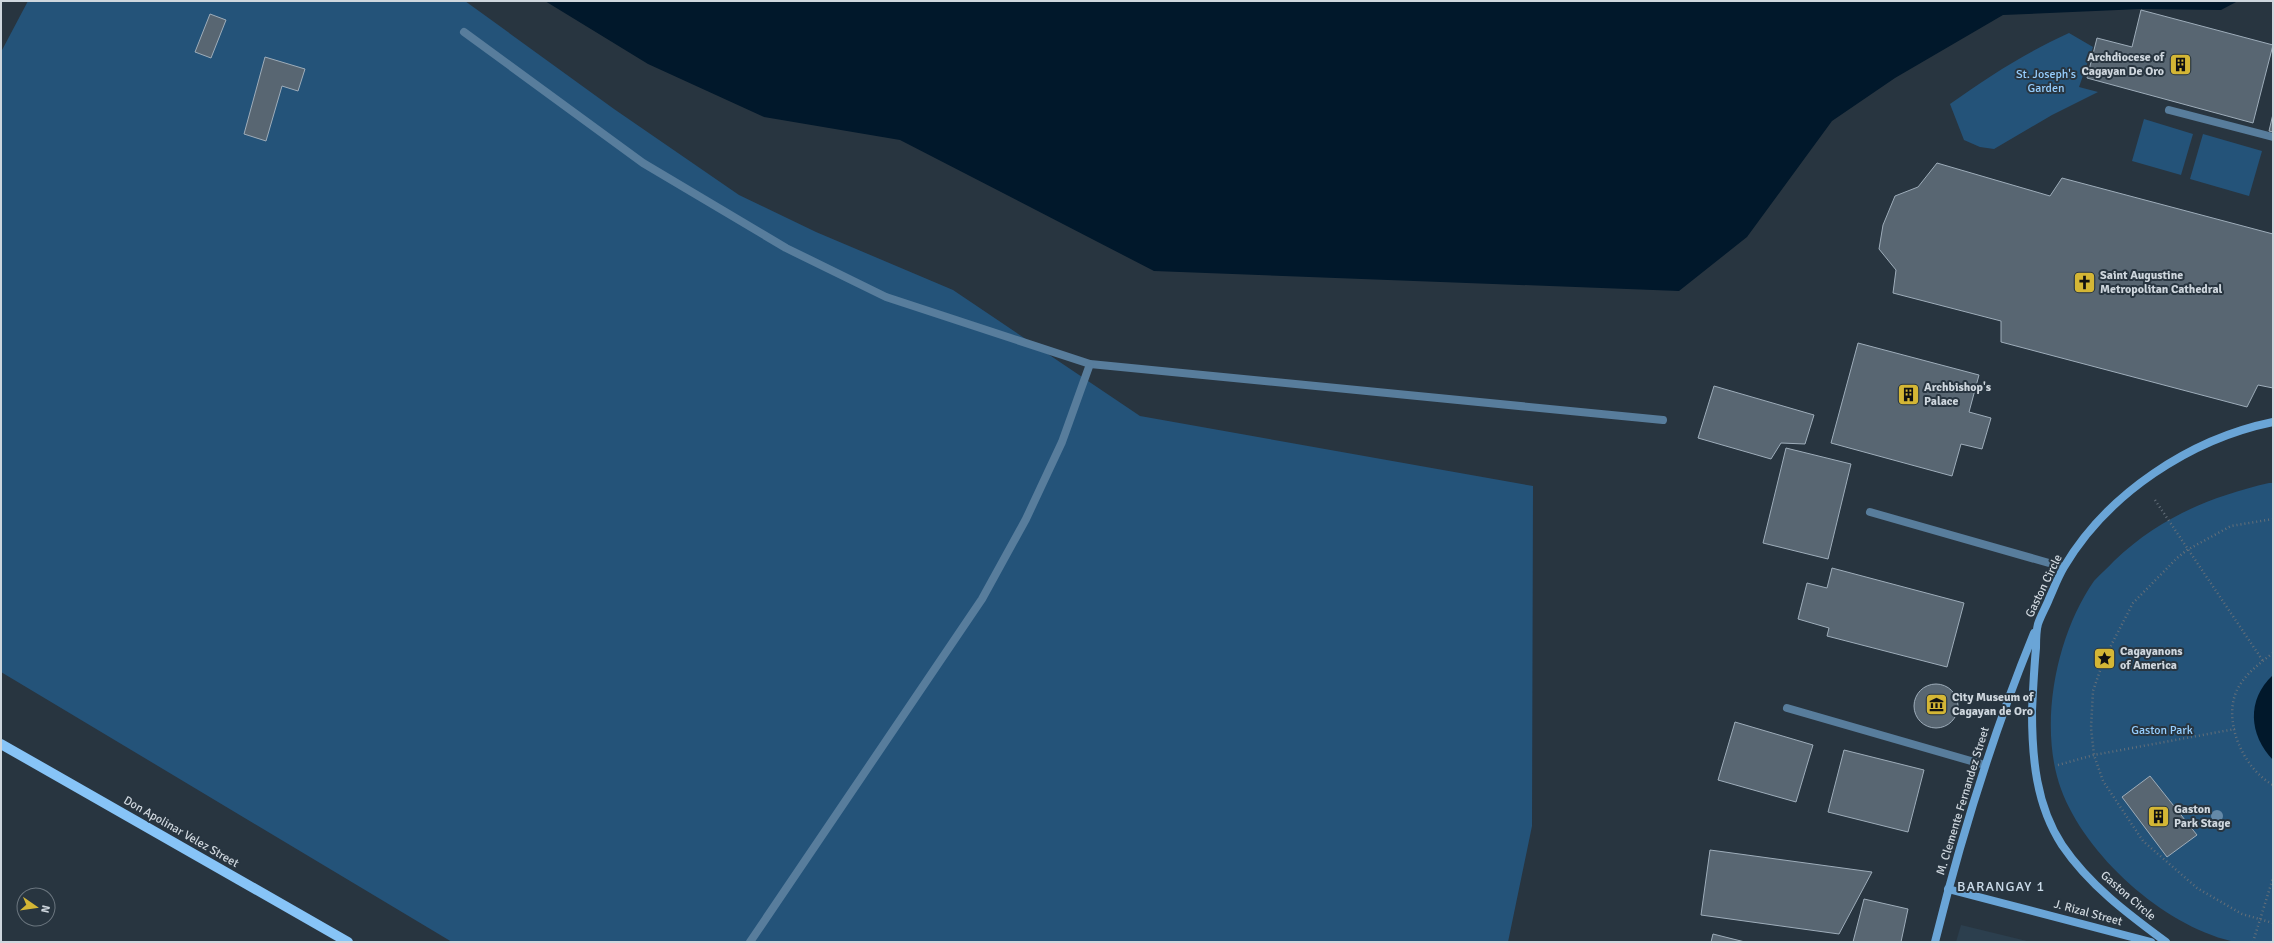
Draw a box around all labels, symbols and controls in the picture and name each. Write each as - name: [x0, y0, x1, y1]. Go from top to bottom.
- place label: Archdiocese of Cagayan De Oro: [2082, 50, 2165, 79]
- building icon: Archdiocese of Cagayan De Oro: [2167, 51, 2193, 77]
- park label: St. Joseph's Garden: [2016, 67, 2076, 96]
- place label: Saint Augustine Metropolitan Cathedral: [2100, 268, 2223, 297]
- church icon: Saint Augustine Metropolitan Cathedral: [2071, 269, 2097, 295]
- place label: Archbishop's Palace: [1924, 380, 1992, 409]
- building icon: Archbishop's Palace: [1896, 381, 1922, 407]
- street label: Gaston Circle: [2022, 552, 2066, 620]
- place label: Cagayanons of America: [2120, 644, 2183, 673]
- place icon: Cagayanons of America: [2092, 645, 2118, 671]
- place label: City Museum of Cagayan de Oro: [1952, 690, 2034, 719]
- museum icon: City Museum of Cagayan de Oro: [1923, 691, 1949, 717]
- park label: Gaston Park: [2131, 723, 2193, 738]
- street label: M. Clemente Fernandez Street: [1933, 725, 1993, 877]
- street label: Don Apolinar Velez Street: [121, 793, 241, 871]
- place label: Gaston Park Stage: [2174, 802, 2230, 831]
- building icon: Gaston Park Stage: [2146, 803, 2172, 829]
- street label: Gaston Circle: [2097, 868, 2159, 924]
- district label: BARANGAY 1: [1957, 878, 2045, 895]
- north arrow: [16, 887, 56, 927]
- street label: J. Rizal Street: [2052, 897, 2124, 929]
- text: N: [38, 904, 52, 914]

